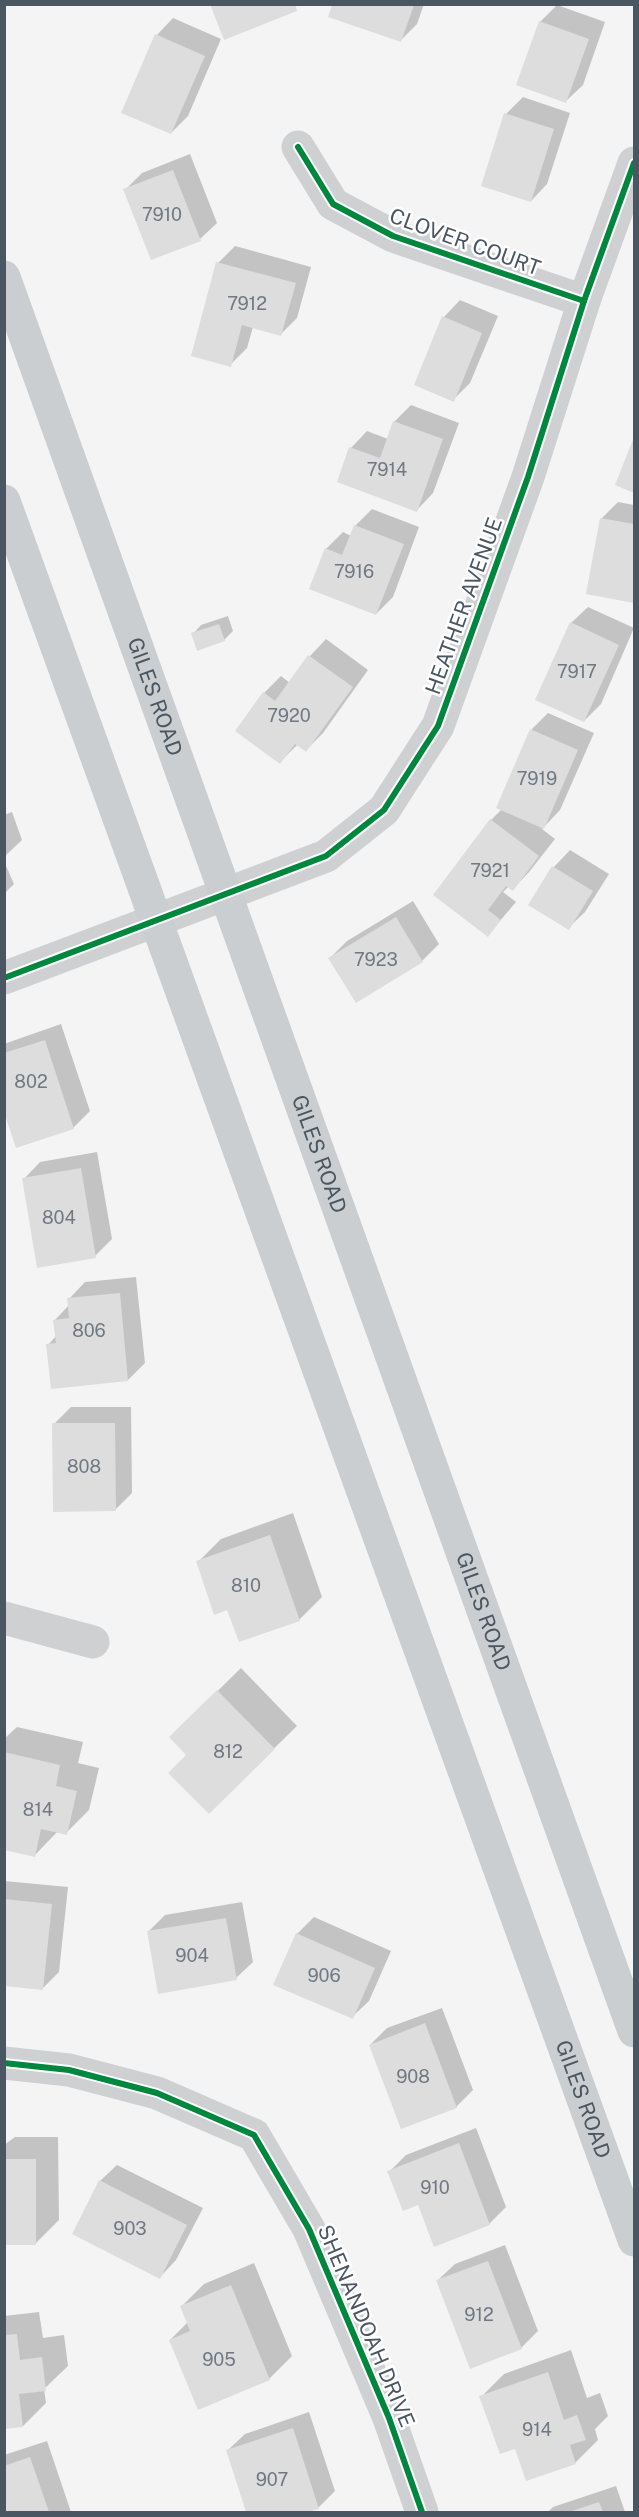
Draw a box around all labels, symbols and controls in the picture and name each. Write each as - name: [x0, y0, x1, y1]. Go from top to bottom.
- street label: CLOVER COURT: [386, 203, 544, 280]
- house number: 7910: [142, 204, 182, 225]
- house number: 7912: [227, 293, 267, 314]
- house number: 7914: [367, 459, 407, 480]
- street label: HEATHER AVENUE: [420, 514, 507, 698]
- house number: 7916: [334, 561, 374, 582]
- street label: GILES ROAD: [123, 634, 188, 759]
- house number: 7917: [557, 661, 597, 682]
- house number: 7920: [267, 705, 311, 726]
- house number: 7919: [517, 768, 557, 789]
- house number: 7921: [470, 860, 510, 881]
- house number: 7923: [354, 949, 398, 970]
- house number: 802: [14, 1071, 48, 1092]
- street label: GILES ROAD: [287, 1091, 352, 1217]
- house number: 804: [42, 1207, 76, 1228]
- house number: 806: [72, 1320, 106, 1341]
- house number: 808: [67, 1456, 101, 1477]
- street label: GILES ROAD: [451, 1549, 517, 1674]
- house number: 810: [231, 1575, 261, 1596]
- house number: 812: [213, 1741, 243, 1762]
- house number: 814: [23, 1799, 53, 1820]
- house number: 904: [175, 1945, 209, 1966]
- house number: 906: [307, 1965, 341, 1986]
- street label: GILES ROAD: [551, 2037, 616, 2162]
- house number: 908: [396, 2066, 430, 2087]
- house number: 910: [420, 2177, 450, 2198]
- house number: 903: [113, 2218, 147, 2239]
- street label: SHENANDOAH DRIVE: [313, 2221, 420, 2431]
- house number: 912: [464, 2304, 494, 2325]
- house number: 905: [202, 2349, 236, 2370]
- house number: 914: [522, 2419, 552, 2440]
- house number: 907: [256, 2469, 288, 2490]

